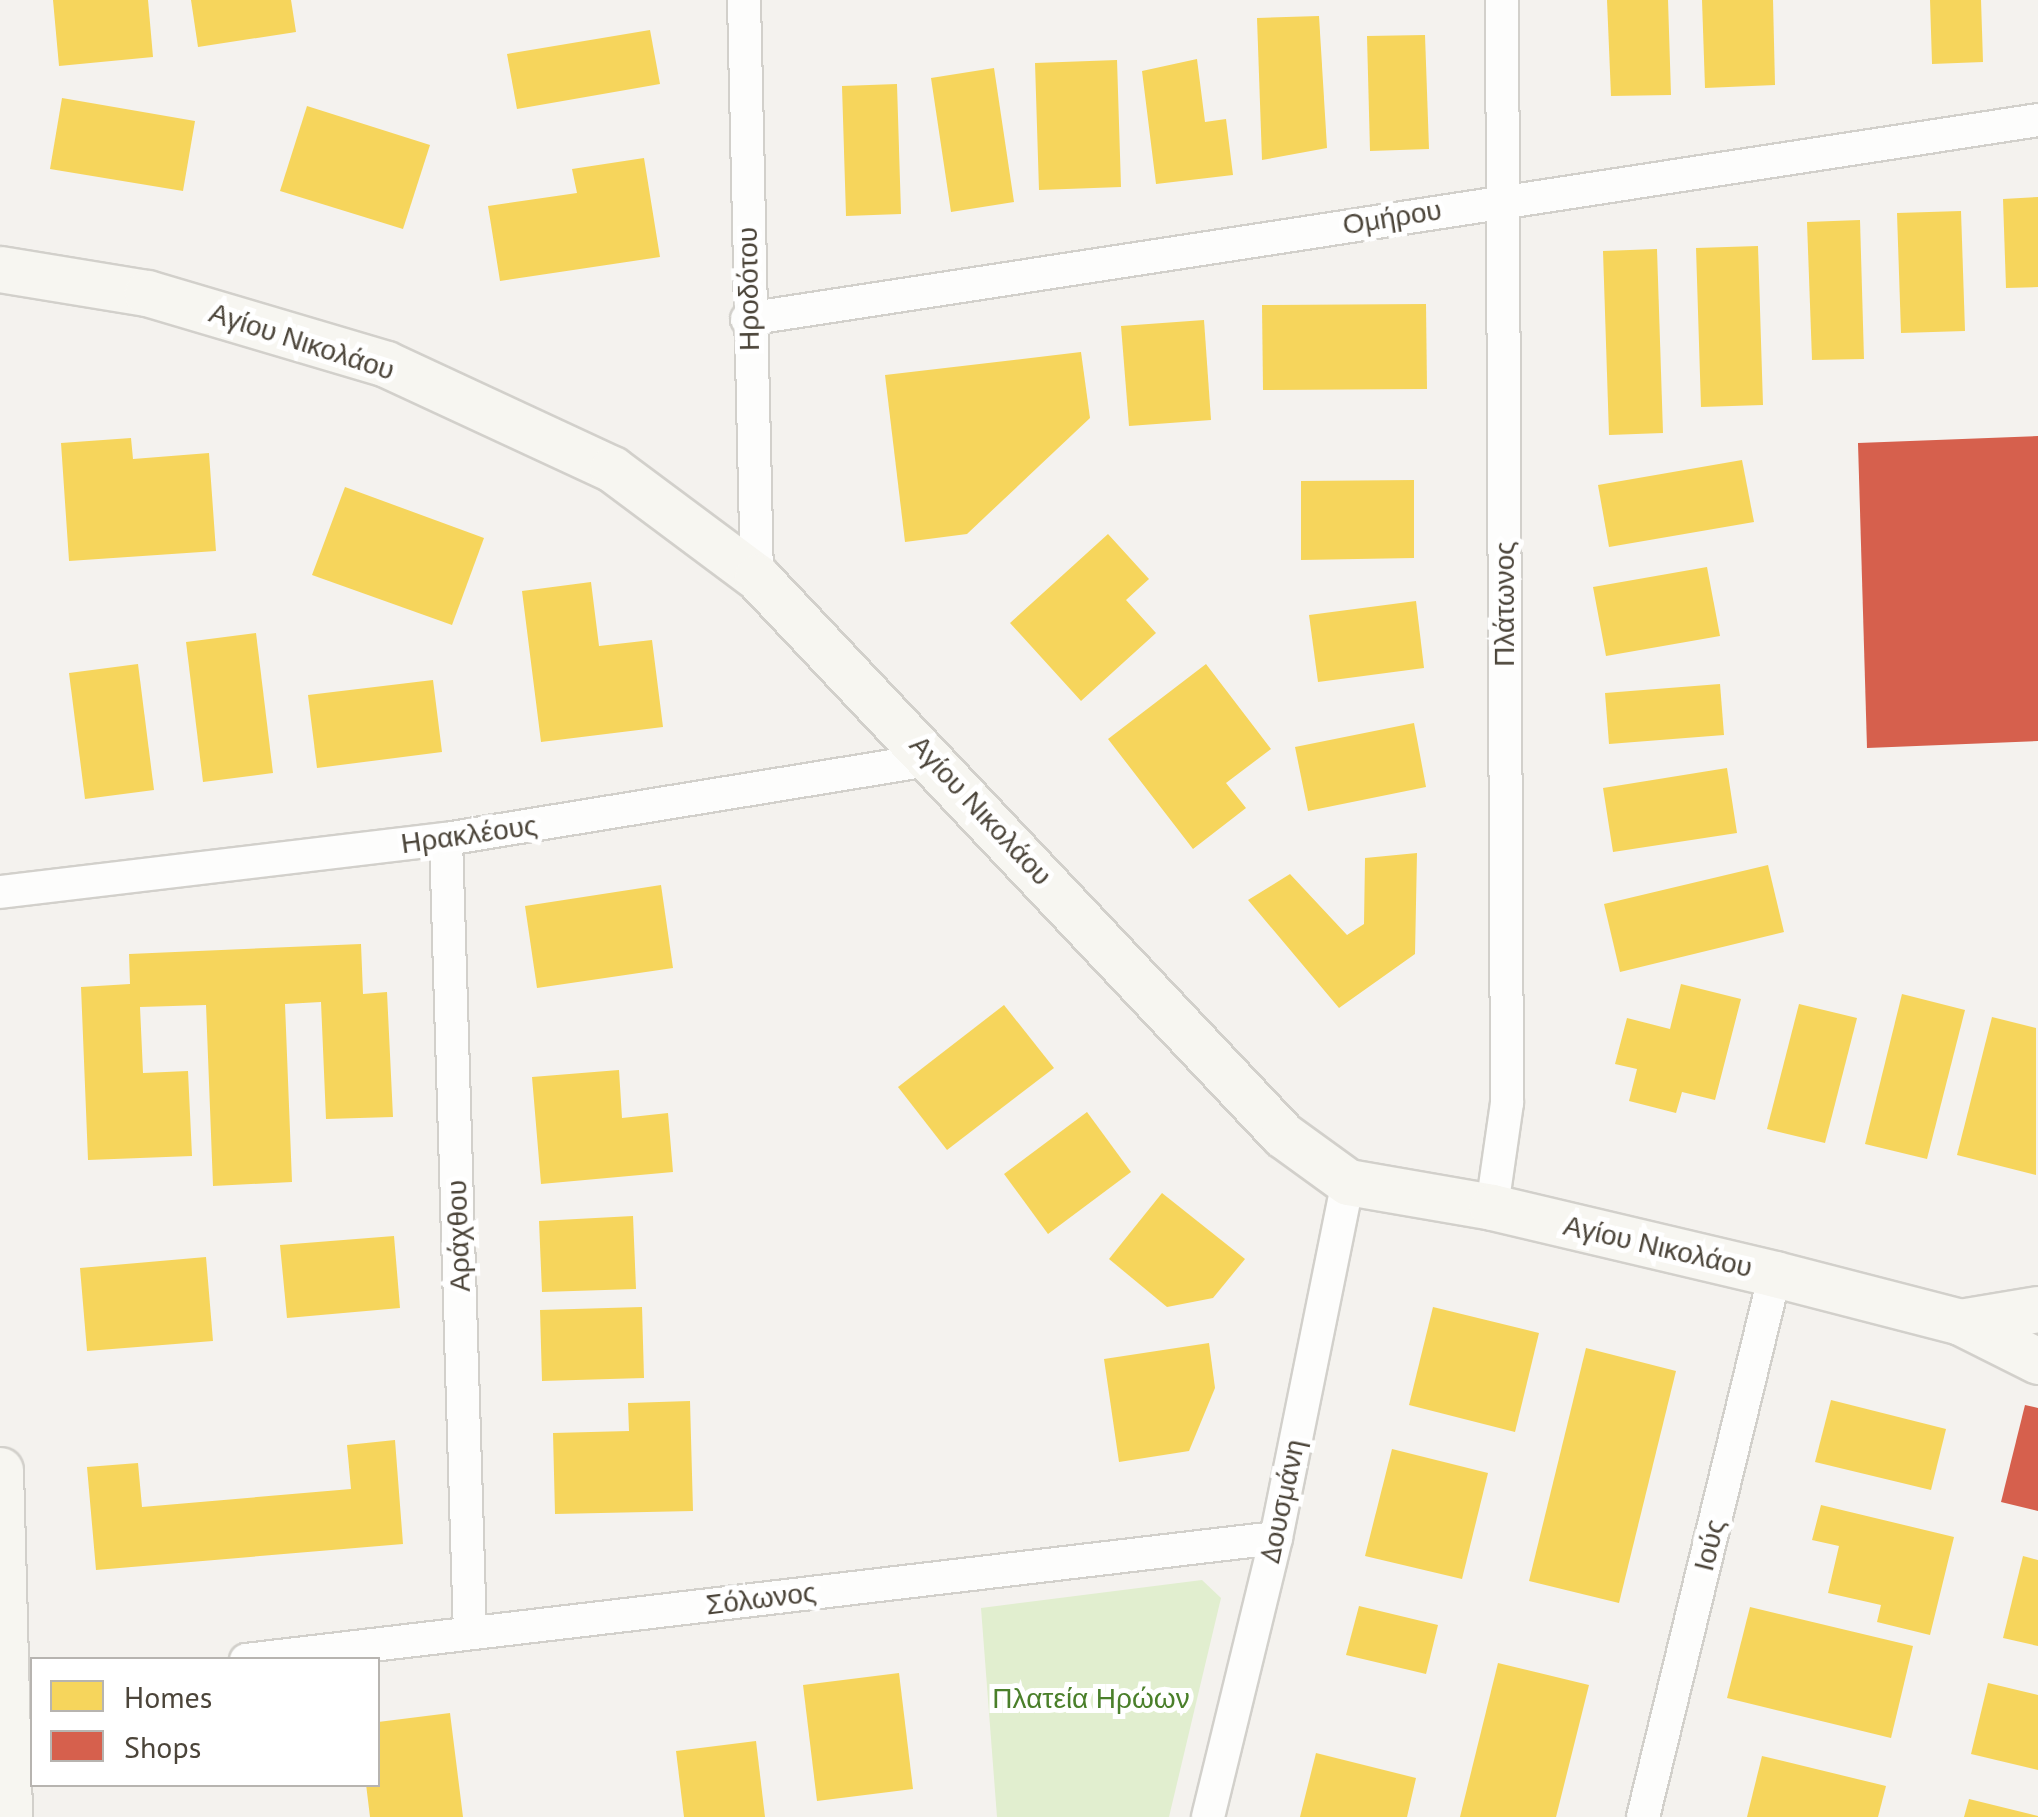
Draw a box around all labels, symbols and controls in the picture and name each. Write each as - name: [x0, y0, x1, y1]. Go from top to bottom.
- street label: Ομήρου: [1340, 193, 1444, 241]
- street label: Ηροδότου: [730, 227, 766, 351]
- street label: Αγίου Νικολάου: [205, 295, 399, 387]
- street label: Πλάτωνος: [1487, 541, 1521, 667]
- street label: Αγίου Νικολάου: [903, 728, 1059, 892]
- street label: Ηρακλέους: [399, 808, 539, 860]
- street label: Αράχθου: [439, 1179, 477, 1293]
- street label: Αγίου Νικολάου: [1560, 1208, 1756, 1284]
- street label: Δουσμάνη: [1253, 1436, 1311, 1566]
- street label: Ιούς: [1686, 1516, 1732, 1574]
- street label: Σόλωνος: [704, 1575, 818, 1621]
- legend: [30, 1657, 380, 1787]
- text: Homes: [124, 1677, 212, 1716]
- park label: Πλατεία Ηρώων: [992, 1681, 1190, 1715]
- text: Shops: [124, 1727, 201, 1766]

